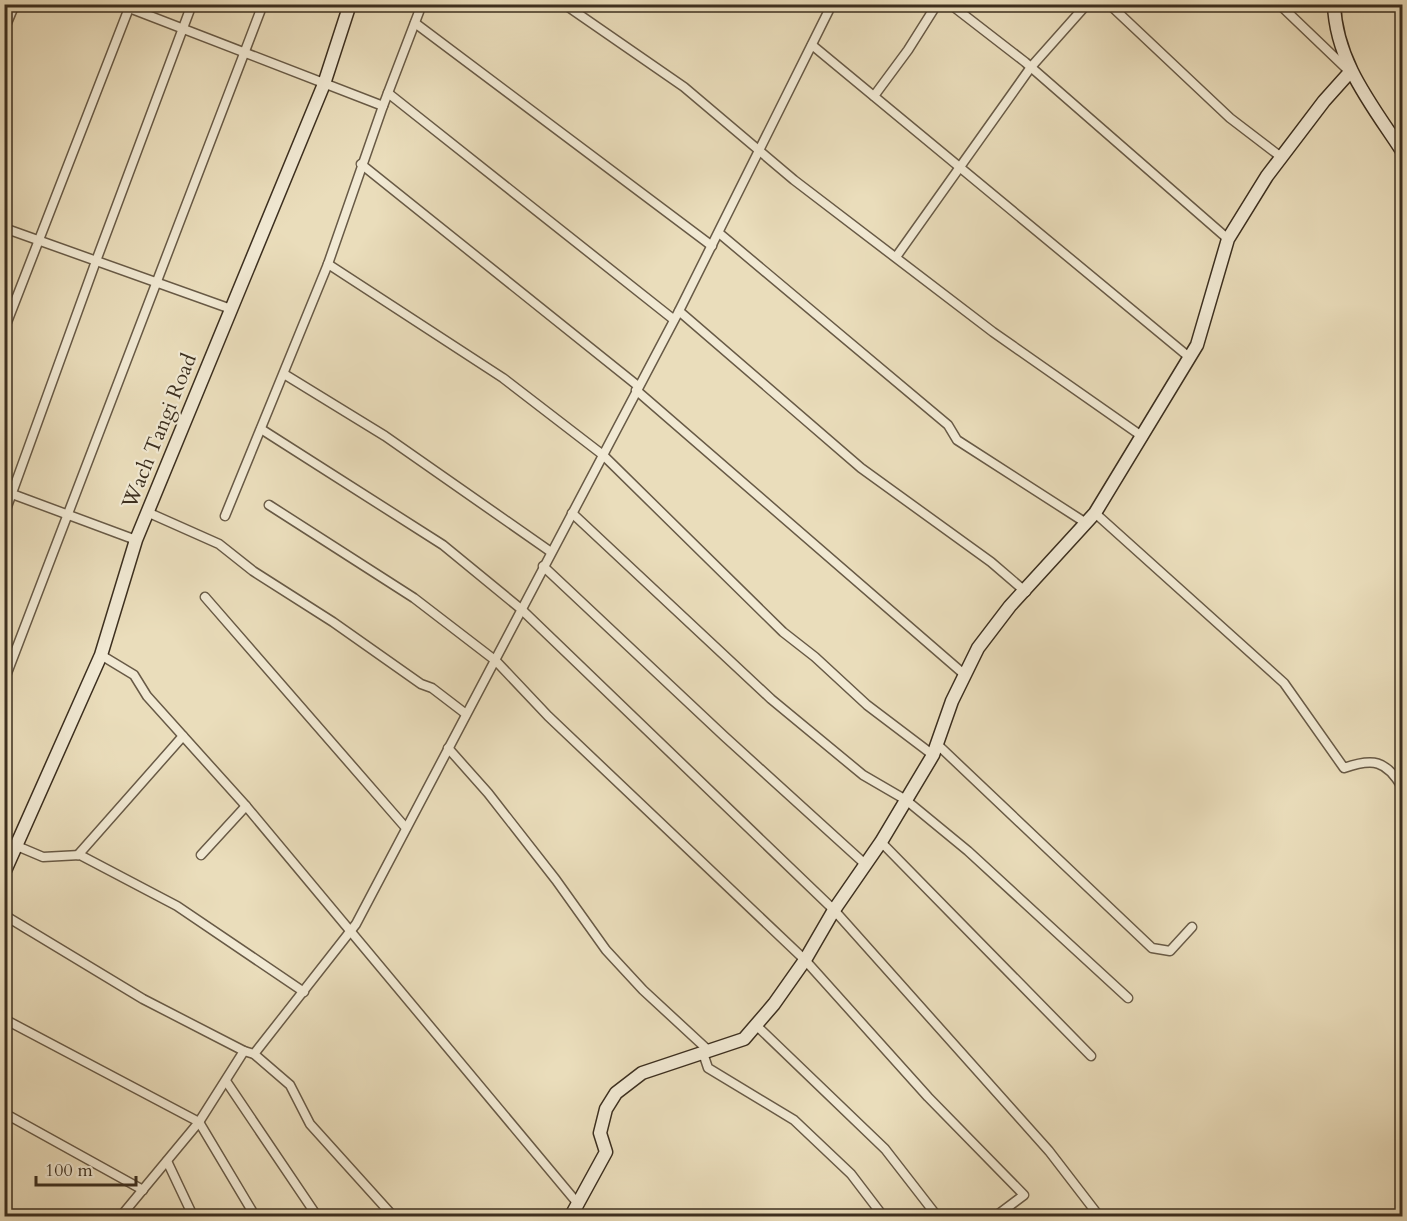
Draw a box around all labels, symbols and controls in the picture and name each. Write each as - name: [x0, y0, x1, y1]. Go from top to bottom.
- street label: Wach Tangi Road: [115, 349, 204, 514]
- scale bar: [36, 1149, 136, 1187]
- text: 100 m: [45, 1158, 93, 1183]

